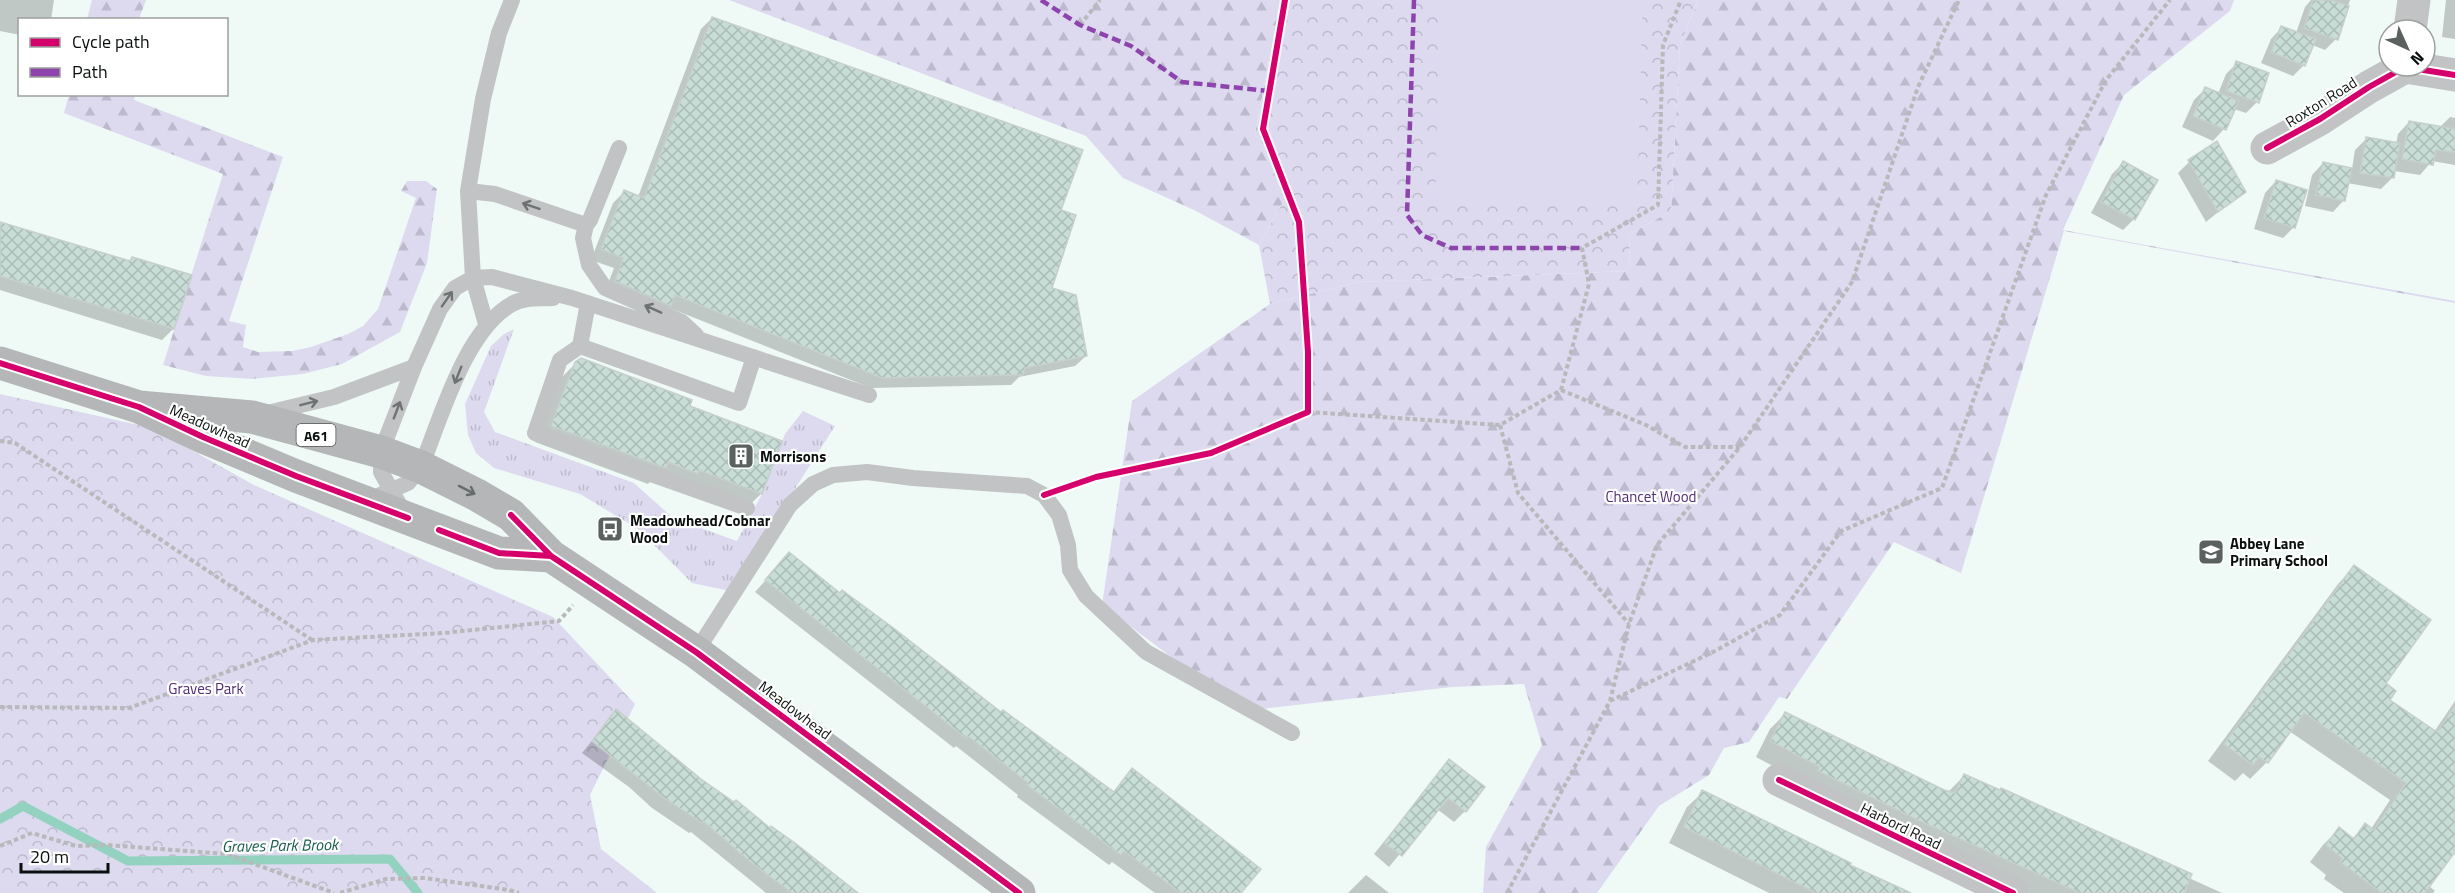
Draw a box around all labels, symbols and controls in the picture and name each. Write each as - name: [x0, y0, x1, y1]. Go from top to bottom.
- legend: [18, 18, 228, 96]
- north arrow: [2377, 18, 2437, 78]
- text: Cycle path: [72, 28, 150, 55]
- text: N: [2405, 46, 2430, 71]
- text: Path: [72, 58, 108, 85]
- street label: Roxton Road: [2281, 71, 2361, 133]
- one-way arrow: [521, 200, 540, 211]
- one-way arrow: [441, 291, 453, 307]
- one-way arrow: [644, 303, 663, 314]
- one-way arrow: [452, 365, 463, 383]
- one-way arrow: [299, 396, 318, 408]
- street label: Meadowhead: [166, 398, 254, 454]
- one-way arrow: [393, 401, 404, 419]
- road number: A61: [296, 424, 336, 446]
- building icon: Morrisons: [726, 441, 756, 471]
- place label: Morrisons: [760, 445, 826, 468]
- one-way arrow: [457, 485, 475, 496]
- park label: Chancet Wood: [1605, 485, 1697, 508]
- place label: Meadowhead/Cobnar Wood: [630, 509, 771, 549]
- bus stop icon: Meadowhead/Cobnar Wood: [595, 514, 625, 544]
- place label: Abbey Lane Primary School: [2230, 532, 2328, 572]
- school or university icon: Abbey Lane Primary School: [2196, 537, 2226, 567]
- street label: Meadowhead: [754, 675, 836, 745]
- park label: Graves Park: [168, 677, 244, 700]
- street label: Harbord Road: [1857, 797, 1945, 855]
- water label: Graves Park Brook: [222, 832, 340, 858]
- scale bar: [21, 836, 108, 874]
- text: 20 m: [30, 843, 69, 870]

